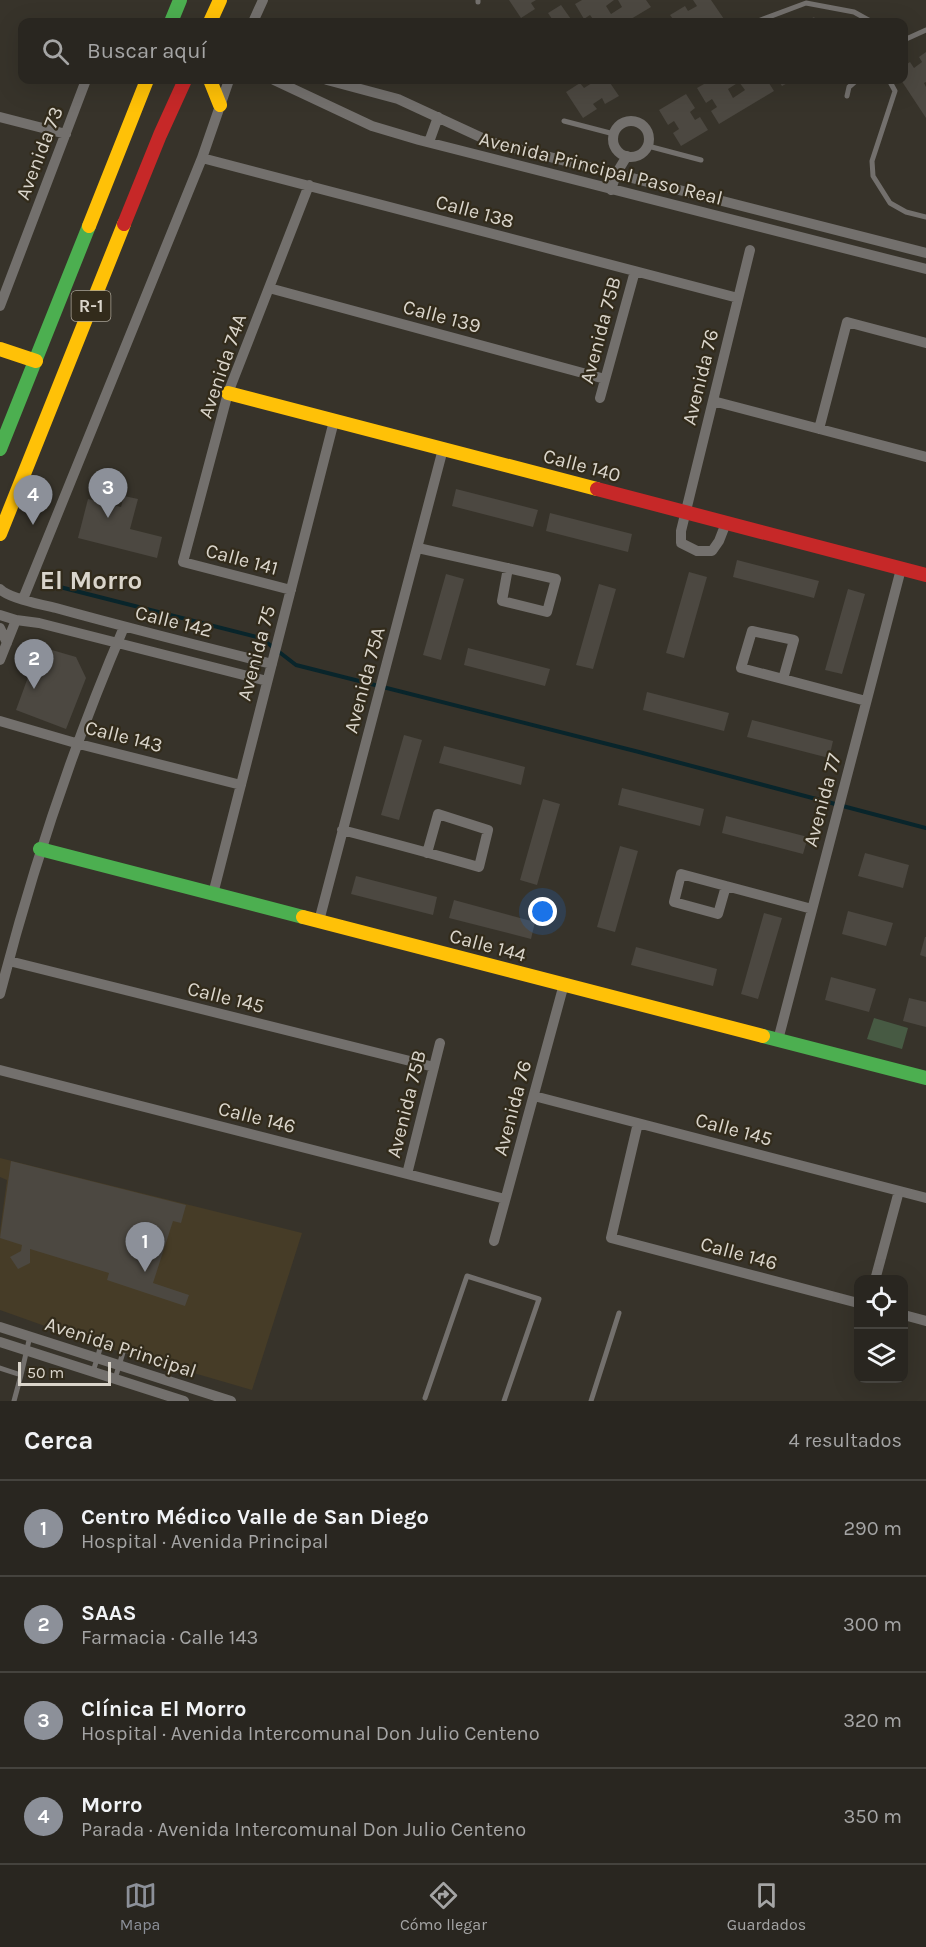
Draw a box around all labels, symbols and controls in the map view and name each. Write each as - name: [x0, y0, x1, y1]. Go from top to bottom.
- search box: [18, 18, 908, 84]
- icon: search: [39, 35, 72, 68]
- text: Buscar aquí: [87, 38, 207, 64]
- street label: Avenida 73: [11, 103, 68, 203]
- street label: Avenida Principal Paso Real: [477, 127, 725, 210]
- street label: Calle 138: [433, 190, 517, 233]
- street label: Avenida 75B: [575, 274, 626, 386]
- road number: R-1: [72, 291, 110, 321]
- street label: Calle 139: [400, 295, 483, 338]
- street label: Avenida 74A: [194, 311, 251, 421]
- street label: Avenida 76: [677, 327, 723, 427]
- street label: Calle 140: [541, 444, 623, 487]
- pin: 3: [88, 468, 128, 518]
- pin: 4: [14, 476, 52, 525]
- street label: Calle 141: [203, 539, 281, 580]
- district label: El Morro: [40, 565, 142, 596]
- street label: Calle 142: [133, 601, 215, 642]
- street label: Avenida 75: [233, 603, 280, 703]
- street label: Avenida 75A: [339, 624, 390, 736]
- pin: 2: [15, 640, 54, 689]
- street label: Calle 143: [83, 716, 165, 757]
- street label: Avenida 77: [799, 750, 846, 849]
- your location: [528, 897, 557, 926]
- street label: Calle 144: [447, 924, 529, 967]
- street label: Calle 145: [185, 977, 267, 1018]
- street label: Avenida 75B: [382, 1048, 431, 1160]
- street label: Avenida 76: [489, 1058, 536, 1158]
- street label: Calle 146: [216, 1097, 298, 1138]
- street label: Calle 145: [693, 1108, 775, 1151]
- pin: 1: [126, 1222, 164, 1272]
- street label: Calle 146: [698, 1232, 780, 1275]
- map controls: [854, 1275, 908, 1383]
- button: locate: [854, 1275, 908, 1329]
- street label: Avenida Principal: [42, 1312, 199, 1383]
- button: layers: [854, 1329, 908, 1383]
- scale bar: [18, 1359, 111, 1386]
- text: 50 m: [27, 1363, 64, 1382]
- text: Cerca: [24, 1425, 93, 1456]
- text: 4 resultados: [789, 1429, 902, 1452]
- text: Centro Médico Valle de San Diego: [81, 1504, 429, 1530]
- text: 1: [40, 1517, 47, 1540]
- text: 290 m: [843, 1517, 902, 1540]
- text: Hospital · Avenida Principal: [81, 1530, 329, 1553]
- text: SAAS: [81, 1600, 137, 1626]
- text: 2: [37, 1613, 50, 1636]
- text: 300 m: [843, 1613, 902, 1636]
- text: Farmacia · Calle 143: [81, 1626, 258, 1649]
- text: Clínica El Morro: [81, 1696, 246, 1722]
- text: 3: [37, 1709, 50, 1732]
- text: 320 m: [843, 1709, 902, 1732]
- text: Hospital · Avenida Intercomunal Don Julio Centeno: [81, 1722, 540, 1745]
- text: Morro: [81, 1792, 142, 1818]
- text: 4: [38, 1805, 49, 1828]
- text: 350 m: [844, 1805, 902, 1828]
- text: Parada · Avenida Intercomunal Don Julio Centeno: [81, 1818, 526, 1841]
- tab: Mapa: [120, 1879, 160, 1934]
- tab: Cómo llegar: [400, 1879, 487, 1934]
- tab: Guardados: [727, 1879, 806, 1934]

